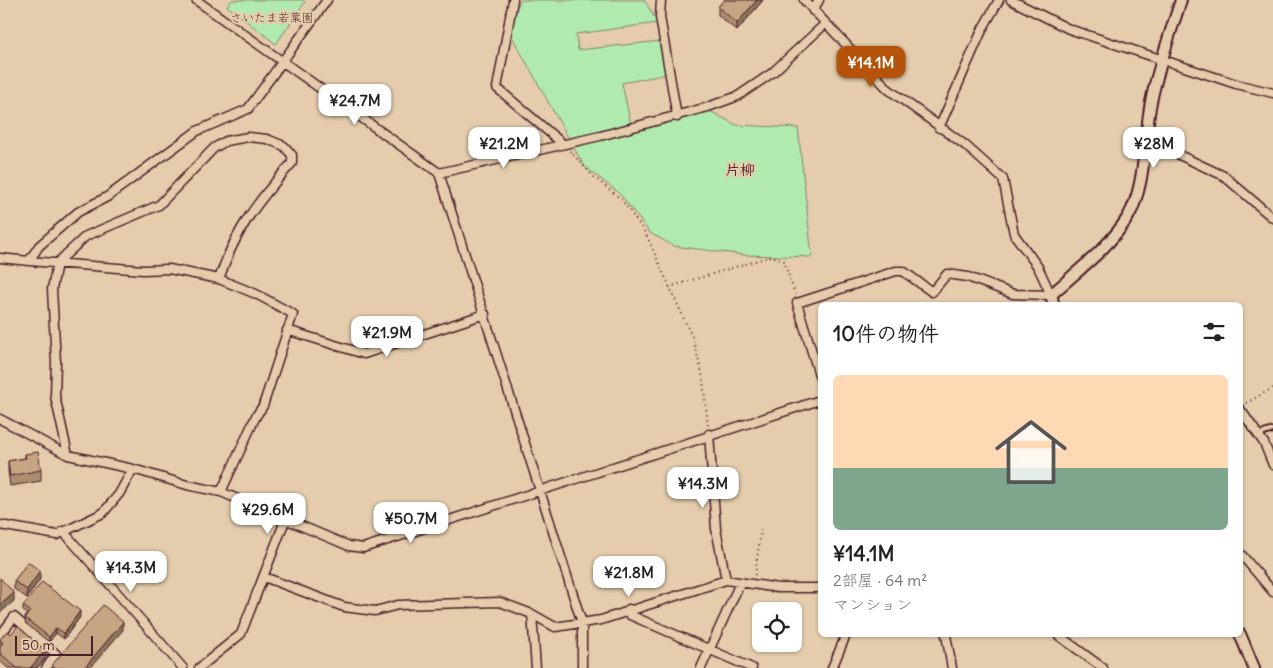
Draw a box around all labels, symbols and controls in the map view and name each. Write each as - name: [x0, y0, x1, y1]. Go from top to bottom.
- park label: さいたま若葉園: [230, 10, 314, 25]
- pin: ¥14.1M: [830, 46, 912, 88]
- text: ¥14.1M: [848, 52, 894, 72]
- pin: ¥24.7M: [314, 84, 396, 126]
- text: ¥24.7M: [329, 90, 381, 110]
- pin: ¥21.2M: [463, 126, 545, 169]
- pin: ¥28M: [1124, 126, 1184, 169]
- text: ¥21.2M: [479, 133, 529, 153]
- text: ¥28M: [1134, 133, 1174, 153]
- district label: 片柳: [725, 160, 755, 179]
- pin: ¥21.9M: [346, 316, 428, 358]
- icon: filters: [1200, 318, 1228, 346]
- text: 10件の物件: [833, 320, 939, 347]
- text: ¥21.9M: [362, 322, 412, 342]
- icon: home: [986, 407, 1076, 497]
- pin: ¥14.3M: [662, 466, 744, 509]
- text: ¥14.3M: [678, 473, 728, 493]
- pin: ¥29.6M: [227, 492, 309, 535]
- text: ¥29.6M: [242, 499, 294, 519]
- pin: ¥50.7M: [370, 502, 452, 544]
- text: ¥50.7M: [384, 508, 438, 528]
- text: ¥14.1M: [833, 540, 895, 567]
- pin: ¥14.3M: [90, 550, 172, 593]
- pin: ¥21.8M: [588, 556, 670, 598]
- text: ¥14.3M: [106, 557, 156, 577]
- text: ¥21.8M: [604, 562, 654, 582]
- text: 2部屋 · 64 m²: [833, 570, 927, 590]
- text: マンション: [833, 594, 912, 614]
- map controls: [752, 602, 802, 652]
- button: locate: [752, 602, 802, 652]
- scale bar: [15, 633, 92, 656]
- text: 50 m: [22, 636, 55, 654]

